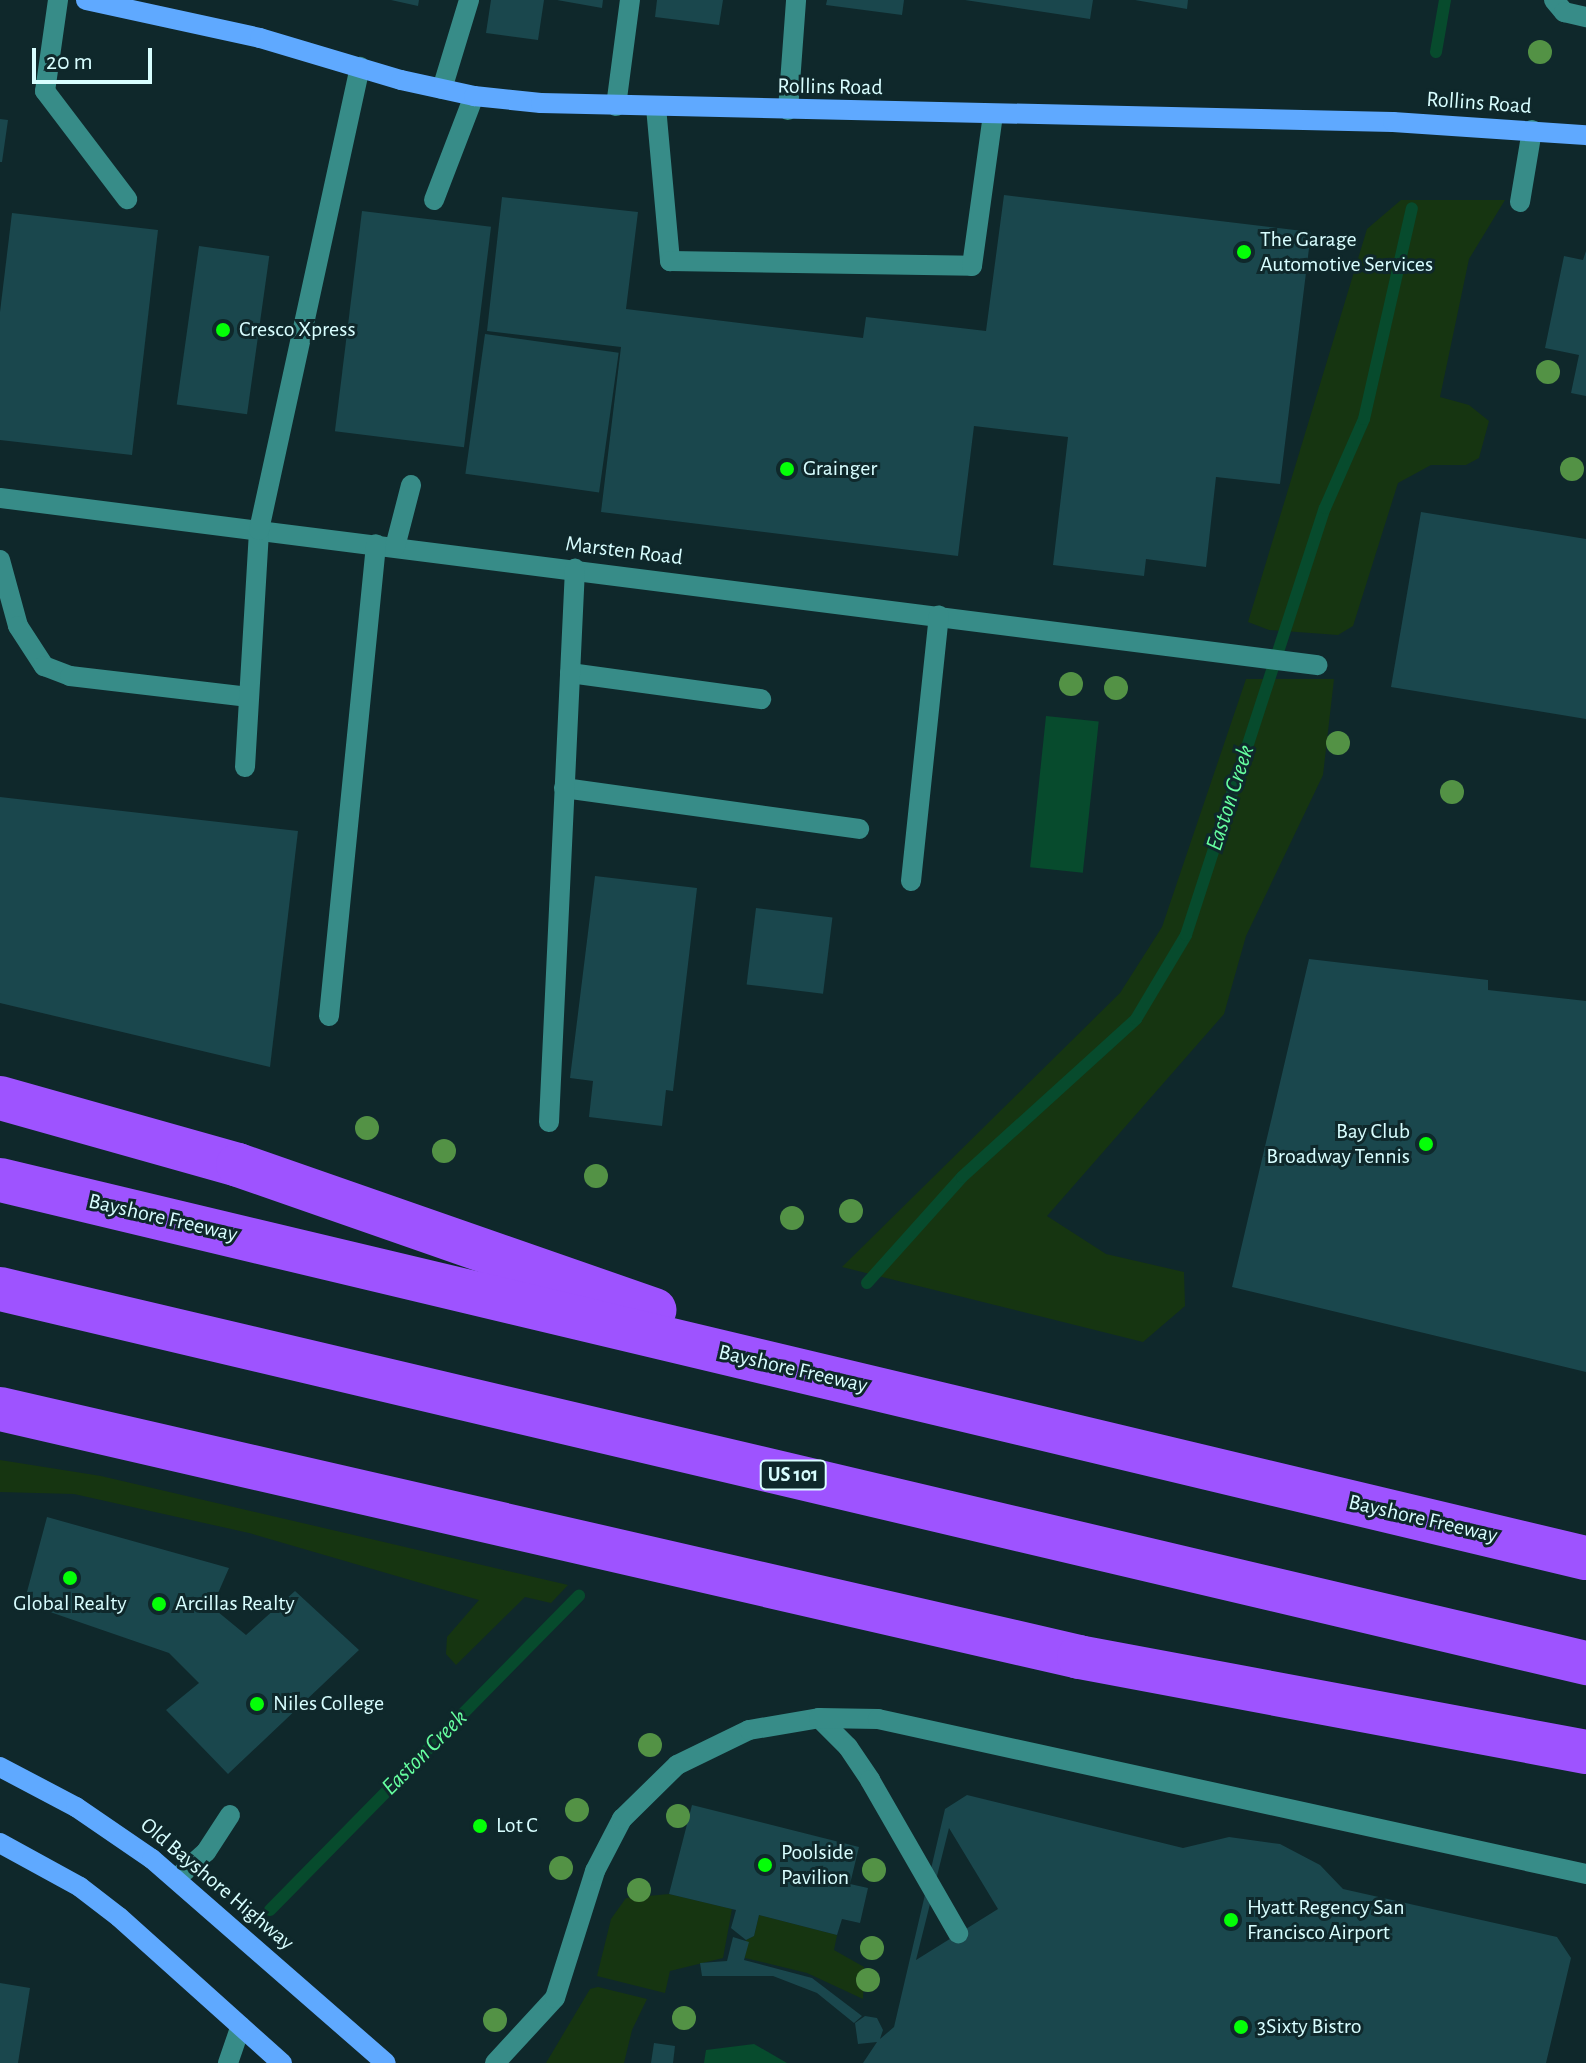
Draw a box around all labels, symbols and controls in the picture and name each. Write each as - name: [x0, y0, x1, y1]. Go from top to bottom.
- scale bar: [36, 32, 156, 82]
- text: 20 m: [46, 50, 93, 74]
- street label: Rollins Road: [777, 73, 883, 101]
- street label: Rollins Road: [1426, 86, 1532, 120]
- place label: The Garage Automotive Services: [1260, 226, 1433, 278]
- marker: The Garage Automotive Services: [1235, 243, 1253, 261]
- place label: Cresco Xpress: [239, 317, 356, 343]
- marker: Cresco Xpress: [214, 321, 232, 339]
- place label: Grainger: [803, 456, 877, 482]
- marker: Grainger: [778, 460, 796, 478]
- street label: Marsten Road: [564, 531, 684, 571]
- water label: Easton Creek: [1200, 742, 1262, 854]
- place label: Bay Club Broadway Tennis: [1266, 1118, 1410, 1170]
- marker: Bay Club Broadway Tennis: [1417, 1135, 1435, 1153]
- street label: Bayshore Freeway: [86, 1188, 240, 1248]
- street label: Bayshore Freeway: [716, 1339, 870, 1399]
- road number: US 101: [759, 1459, 827, 1491]
- street label: Bayshore Freeway: [1346, 1489, 1500, 1549]
- marker: Global Realty: [61, 1569, 79, 1587]
- place label: Global Realty: [13, 1591, 127, 1617]
- place label: Arcillas Realty: [175, 1591, 295, 1617]
- marker: Arcillas Realty: [150, 1595, 168, 1613]
- place label: Niles College: [273, 1691, 384, 1717]
- marker: Niles College: [248, 1695, 266, 1713]
- water label: Easton Creek: [376, 1704, 474, 1802]
- street label: Old Bayshore Highway: [135, 1812, 299, 1956]
- place label: Lot C: [496, 1813, 538, 1839]
- marker: Lot C: [471, 1817, 489, 1835]
- place label: Poolside Pavilion: [781, 1839, 854, 1890]
- marker: Poolside Pavilion: [756, 1856, 774, 1874]
- place label: Hyatt Regency San Francisco Airport: [1247, 1894, 1405, 1946]
- marker: Hyatt Regency San Francisco Airport: [1222, 1911, 1240, 1929]
- place label: 3Sixty Bistro: [1257, 2014, 1362, 2040]
- marker: 3Sixty Bistro: [1232, 2018, 1250, 2036]

